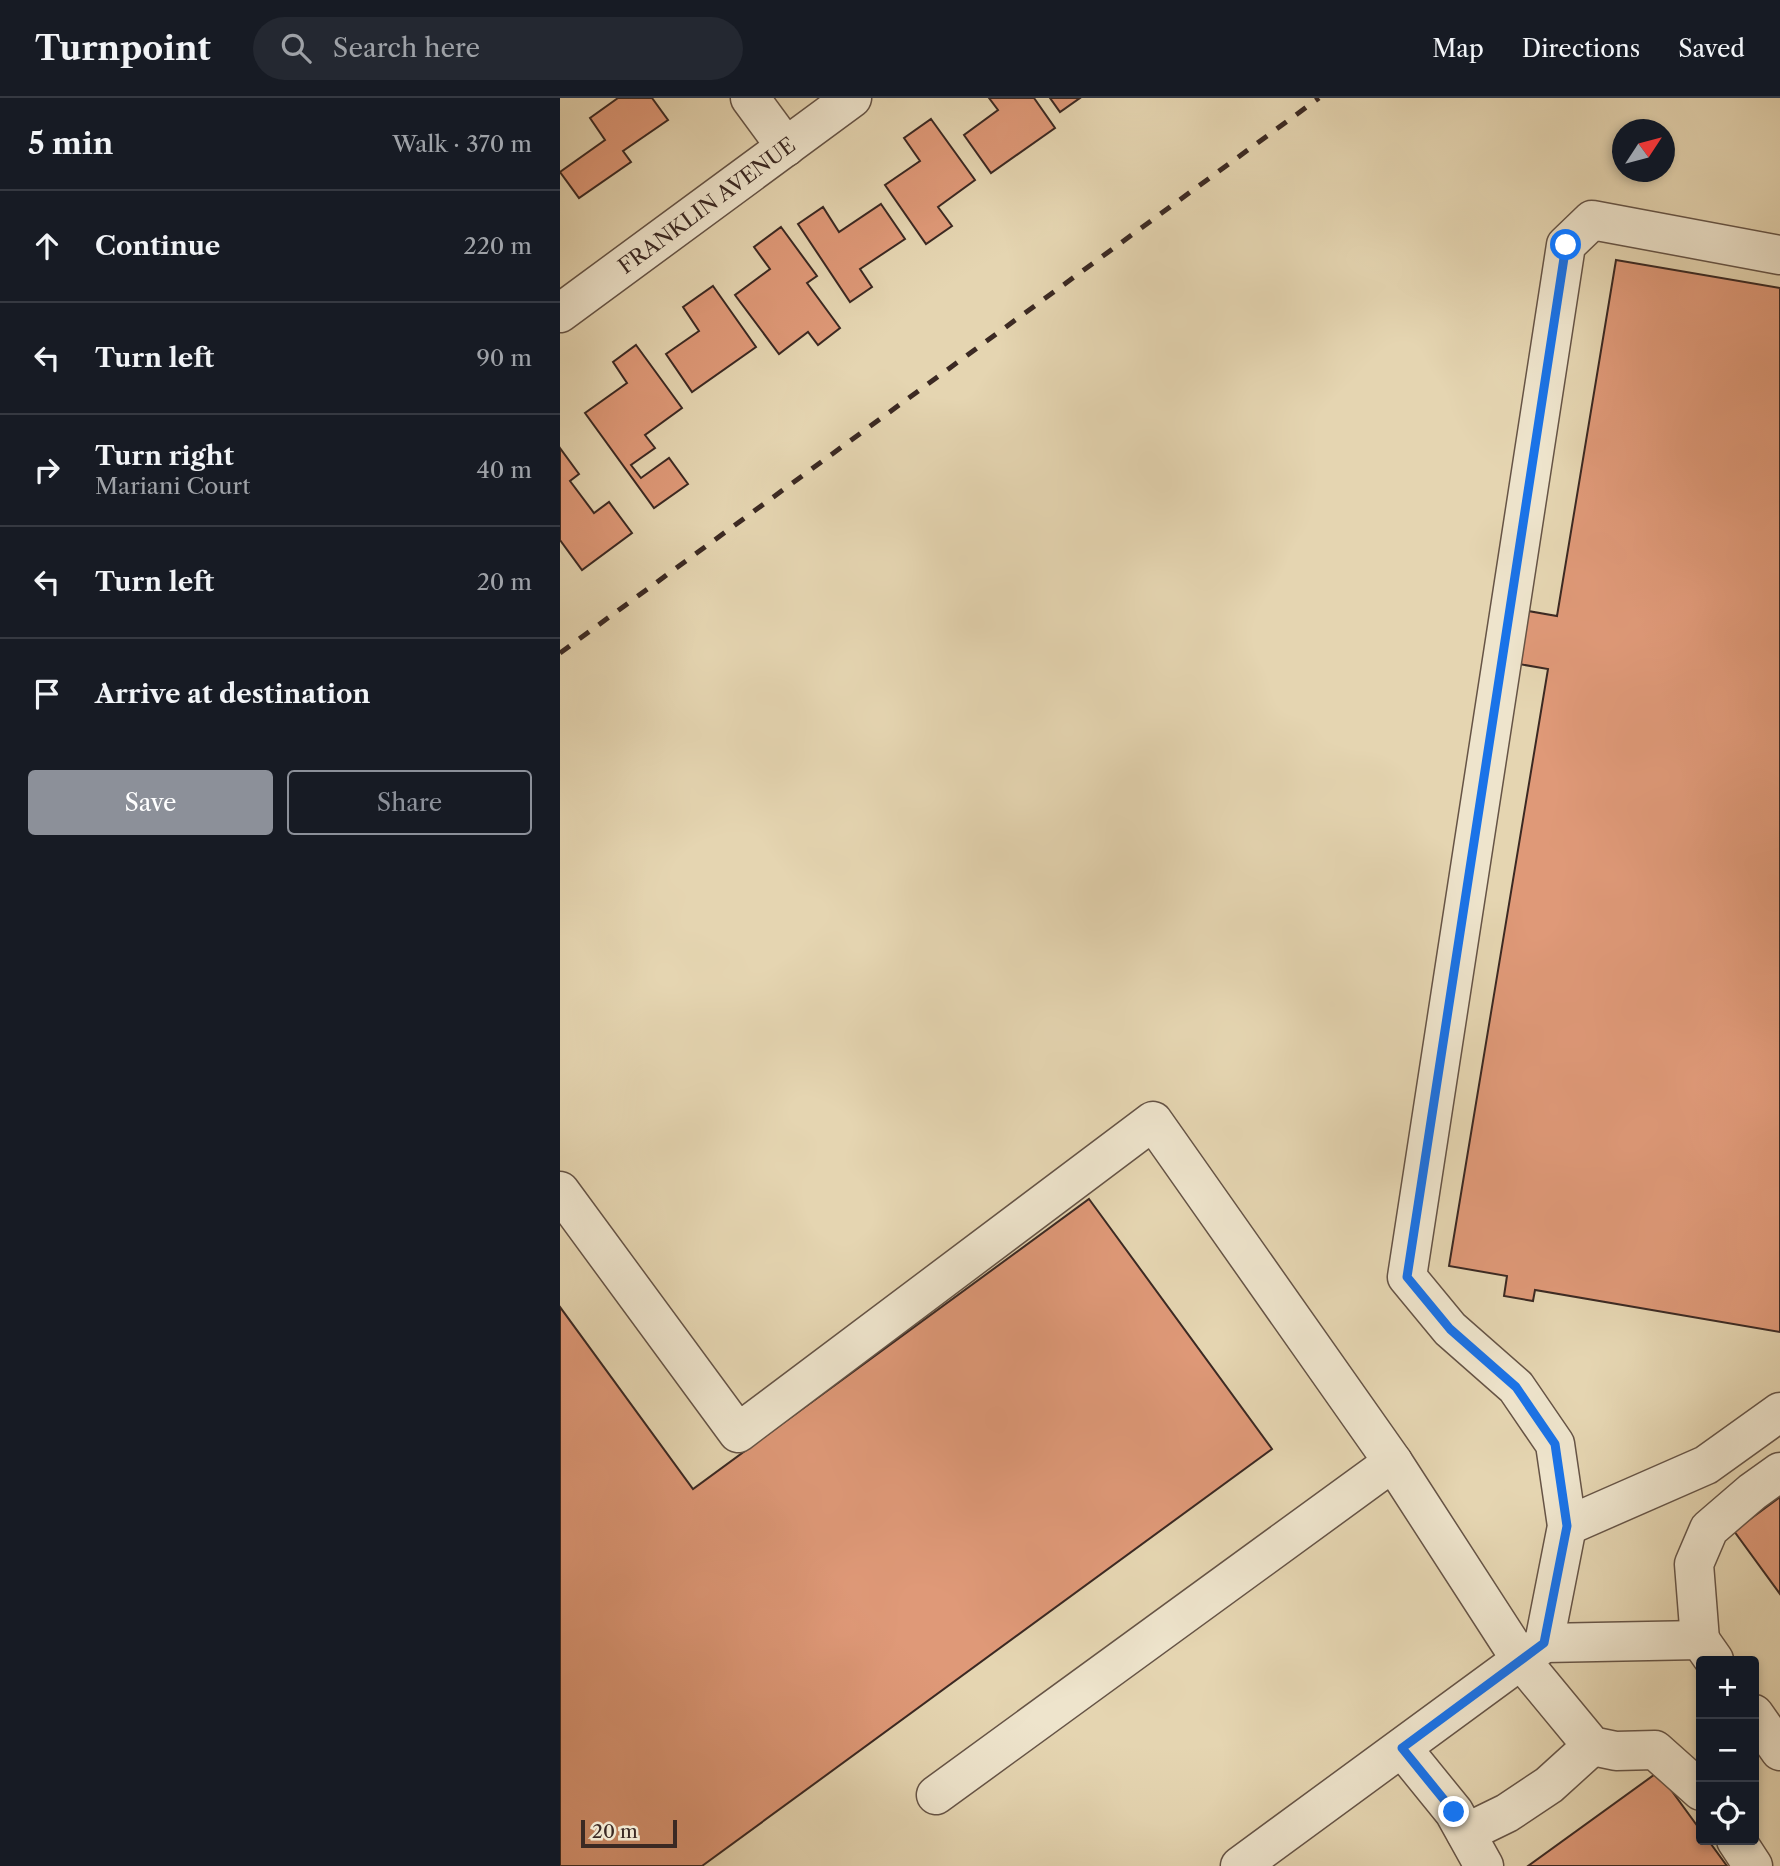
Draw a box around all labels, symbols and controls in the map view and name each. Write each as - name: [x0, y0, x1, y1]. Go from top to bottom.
- search box: [253, 17, 743, 80]
- text: Turnpoint: [35, 28, 211, 69]
- icon: search: [277, 29, 315, 67]
- text: Search here: [333, 32, 480, 64]
- text: Map: [1432, 34, 1484, 63]
- text: Directions: [1522, 34, 1640, 63]
- text: Saved: [1678, 34, 1745, 63]
- north arrow: [1612, 119, 1675, 182]
- text: 5 min: [28, 125, 113, 162]
- text: Walk · 370 m: [392, 130, 532, 158]
- street label: FRANKLIN AVENUE: [613, 132, 800, 278]
- icon: ahead: [28, 227, 66, 265]
- route start: [1550, 229, 1581, 260]
- text: Continue: [95, 230, 220, 262]
- text: 220 m: [463, 232, 532, 260]
- icon: left: [28, 339, 66, 377]
- text: Turn left: [95, 342, 214, 374]
- text: 90 m: [476, 344, 532, 372]
- text: Turn right: [95, 440, 234, 472]
- icon: right: [28, 451, 66, 489]
- text: 40 m: [477, 456, 532, 484]
- text: Mariani Court: [95, 472, 250, 500]
- icon: left: [28, 563, 66, 601]
- text: Turn left: [95, 566, 214, 598]
- text: 20 m: [477, 568, 532, 596]
- icon: arrive: [28, 675, 66, 713]
- text: Arrive at destination: [95, 678, 370, 710]
- button: Save: [28, 770, 273, 835]
- button: Share: [287, 770, 532, 835]
- map controls: [1696, 1656, 1759, 1845]
- button: +: [1696, 1656, 1759, 1719]
- button: −: [1696, 1719, 1759, 1782]
- button: locate: [1696, 1782, 1759, 1845]
- route end: [1438, 1796, 1469, 1827]
- scale bar: [581, 1817, 677, 1849]
- text: 20 m: [592, 1820, 638, 1843]

